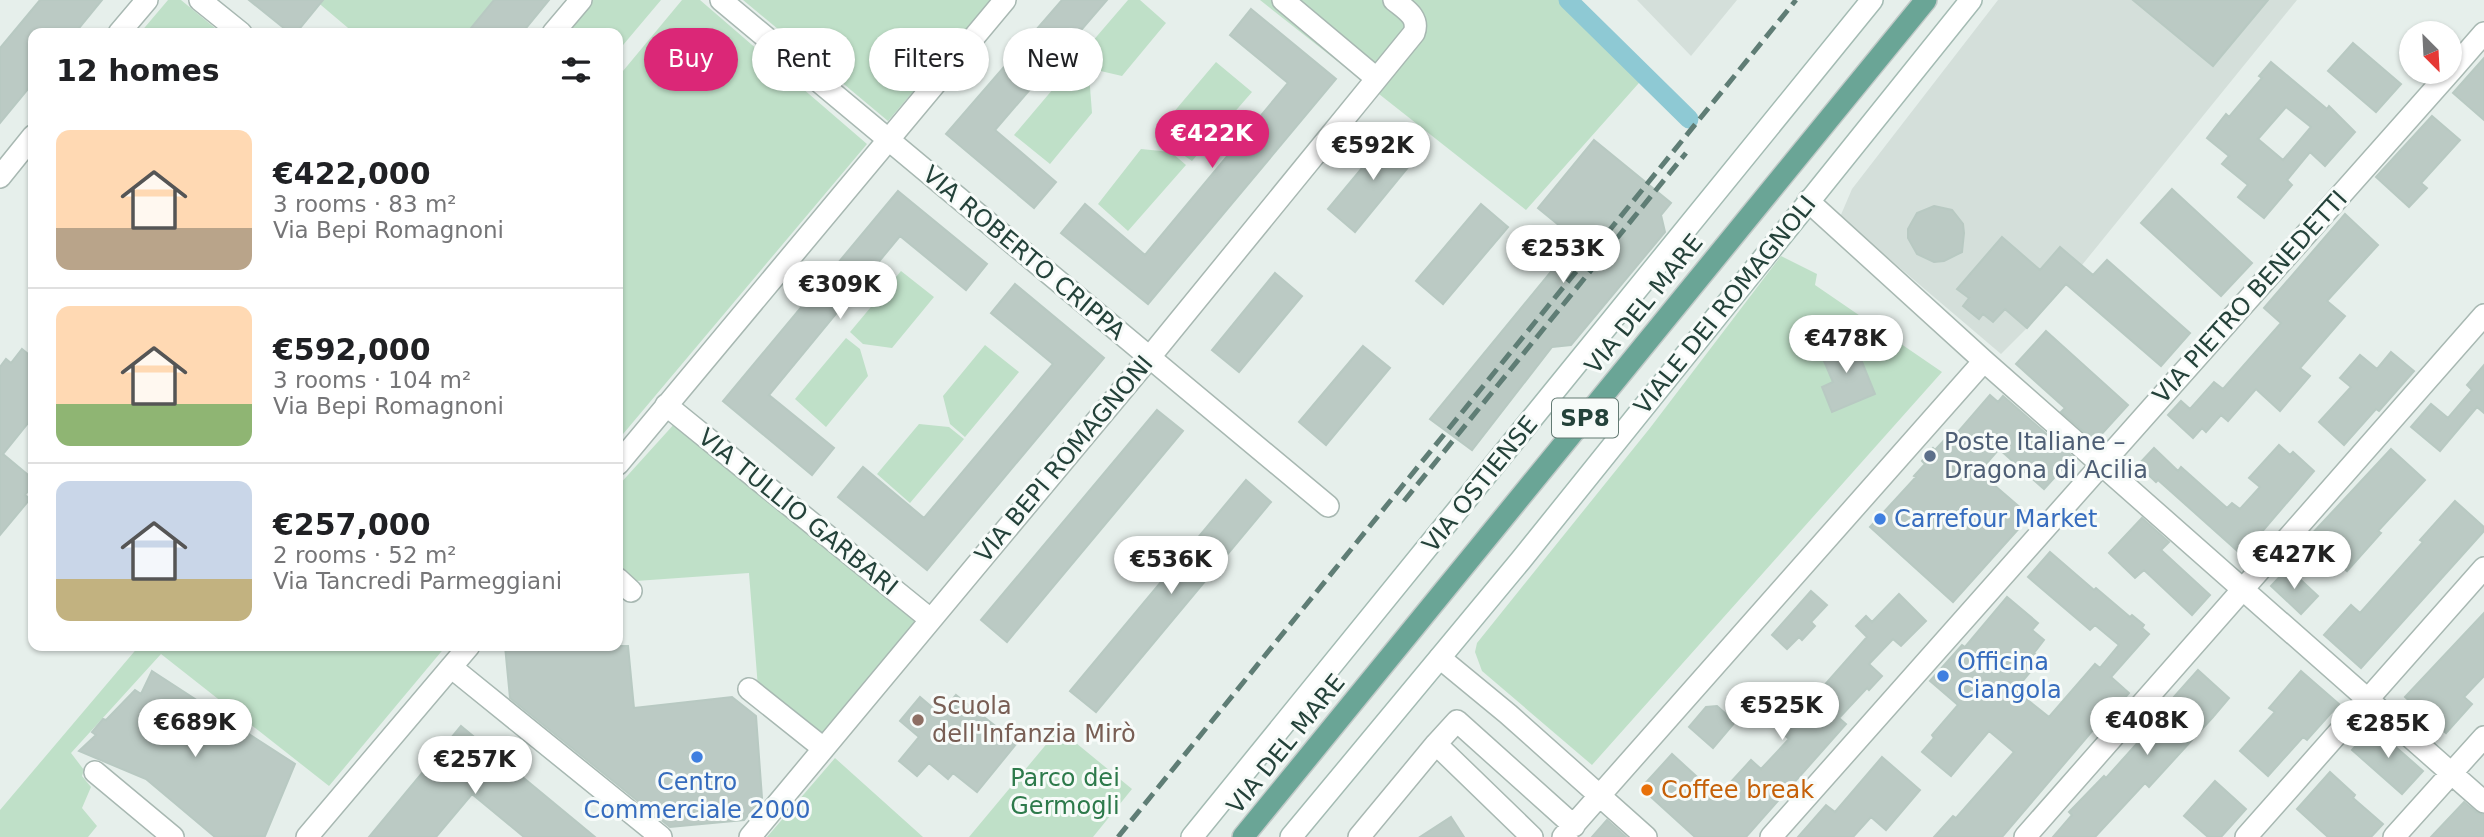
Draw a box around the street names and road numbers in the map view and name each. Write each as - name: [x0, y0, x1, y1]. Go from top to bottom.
- street label: VIA ROBERTO CRIPPA: [917, 160, 1131, 346]
- street label: VIA PIETRO BENEDETTI: [2147, 185, 2353, 409]
- street label: VIALE DEI ROMAGNOLI: [1628, 190, 1822, 420]
- street label: VIA DEL MARE: [1579, 229, 1709, 379]
- street label: VIA BEPI ROMAGNONI: [969, 350, 1159, 568]
- road number: SP8: [1552, 398, 1618, 438]
- street label: VIA OSTIENSE: [1417, 410, 1543, 558]
- street label: VIA TULLIO GARBARI: [693, 423, 903, 601]
- street label: VIA DEL MARE: [1221, 669, 1351, 819]

